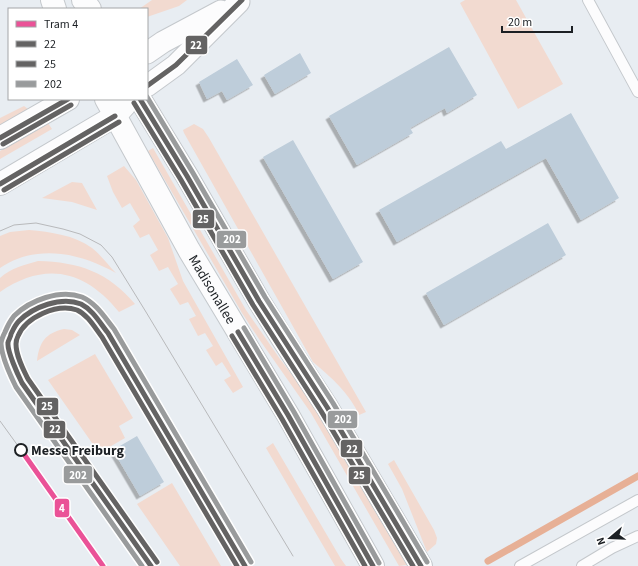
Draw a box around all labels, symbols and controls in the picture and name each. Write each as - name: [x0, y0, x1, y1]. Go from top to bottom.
- legend: [8, 8, 148, 100]
- scale bar: [502, 8, 572, 34]
- text: 20 m: [508, 14, 532, 31]
- text: Tram 4: [44, 16, 78, 33]
- line badge: 22: [185, 35, 208, 55]
- text: 22: [44, 36, 56, 53]
- text: 22: [190, 38, 202, 53]
- text: 25: [44, 56, 56, 73]
- text: 202: [44, 76, 62, 93]
- line badge: 25: [192, 209, 215, 229]
- text: 25: [197, 212, 209, 227]
- line badge: 202: [216, 230, 247, 249]
- text: 202: [223, 232, 241, 247]
- street label: Madisonallee: [183, 251, 240, 328]
- line badge: 25: [36, 397, 59, 416]
- text: 25: [41, 399, 53, 414]
- line badge: 202: [327, 410, 358, 429]
- text: 202: [334, 412, 352, 427]
- line badge: 22: [43, 420, 66, 439]
- text: 22: [49, 422, 61, 437]
- line badge: 22: [340, 439, 363, 458]
- place label: Messe Freiburg: [31, 441, 124, 461]
- text: 22: [346, 442, 358, 457]
- marker: Messe Freiburg: [14, 443, 28, 457]
- line badge: 202: [63, 465, 93, 484]
- line badge: 25: [348, 466, 371, 485]
- text: 202: [69, 468, 87, 483]
- text: 25: [353, 468, 365, 483]
- line badge: 4: [54, 498, 70, 518]
- text: 4: [59, 501, 65, 516]
- north arrow: [590, 518, 630, 558]
- text: N: [593, 535, 609, 547]

